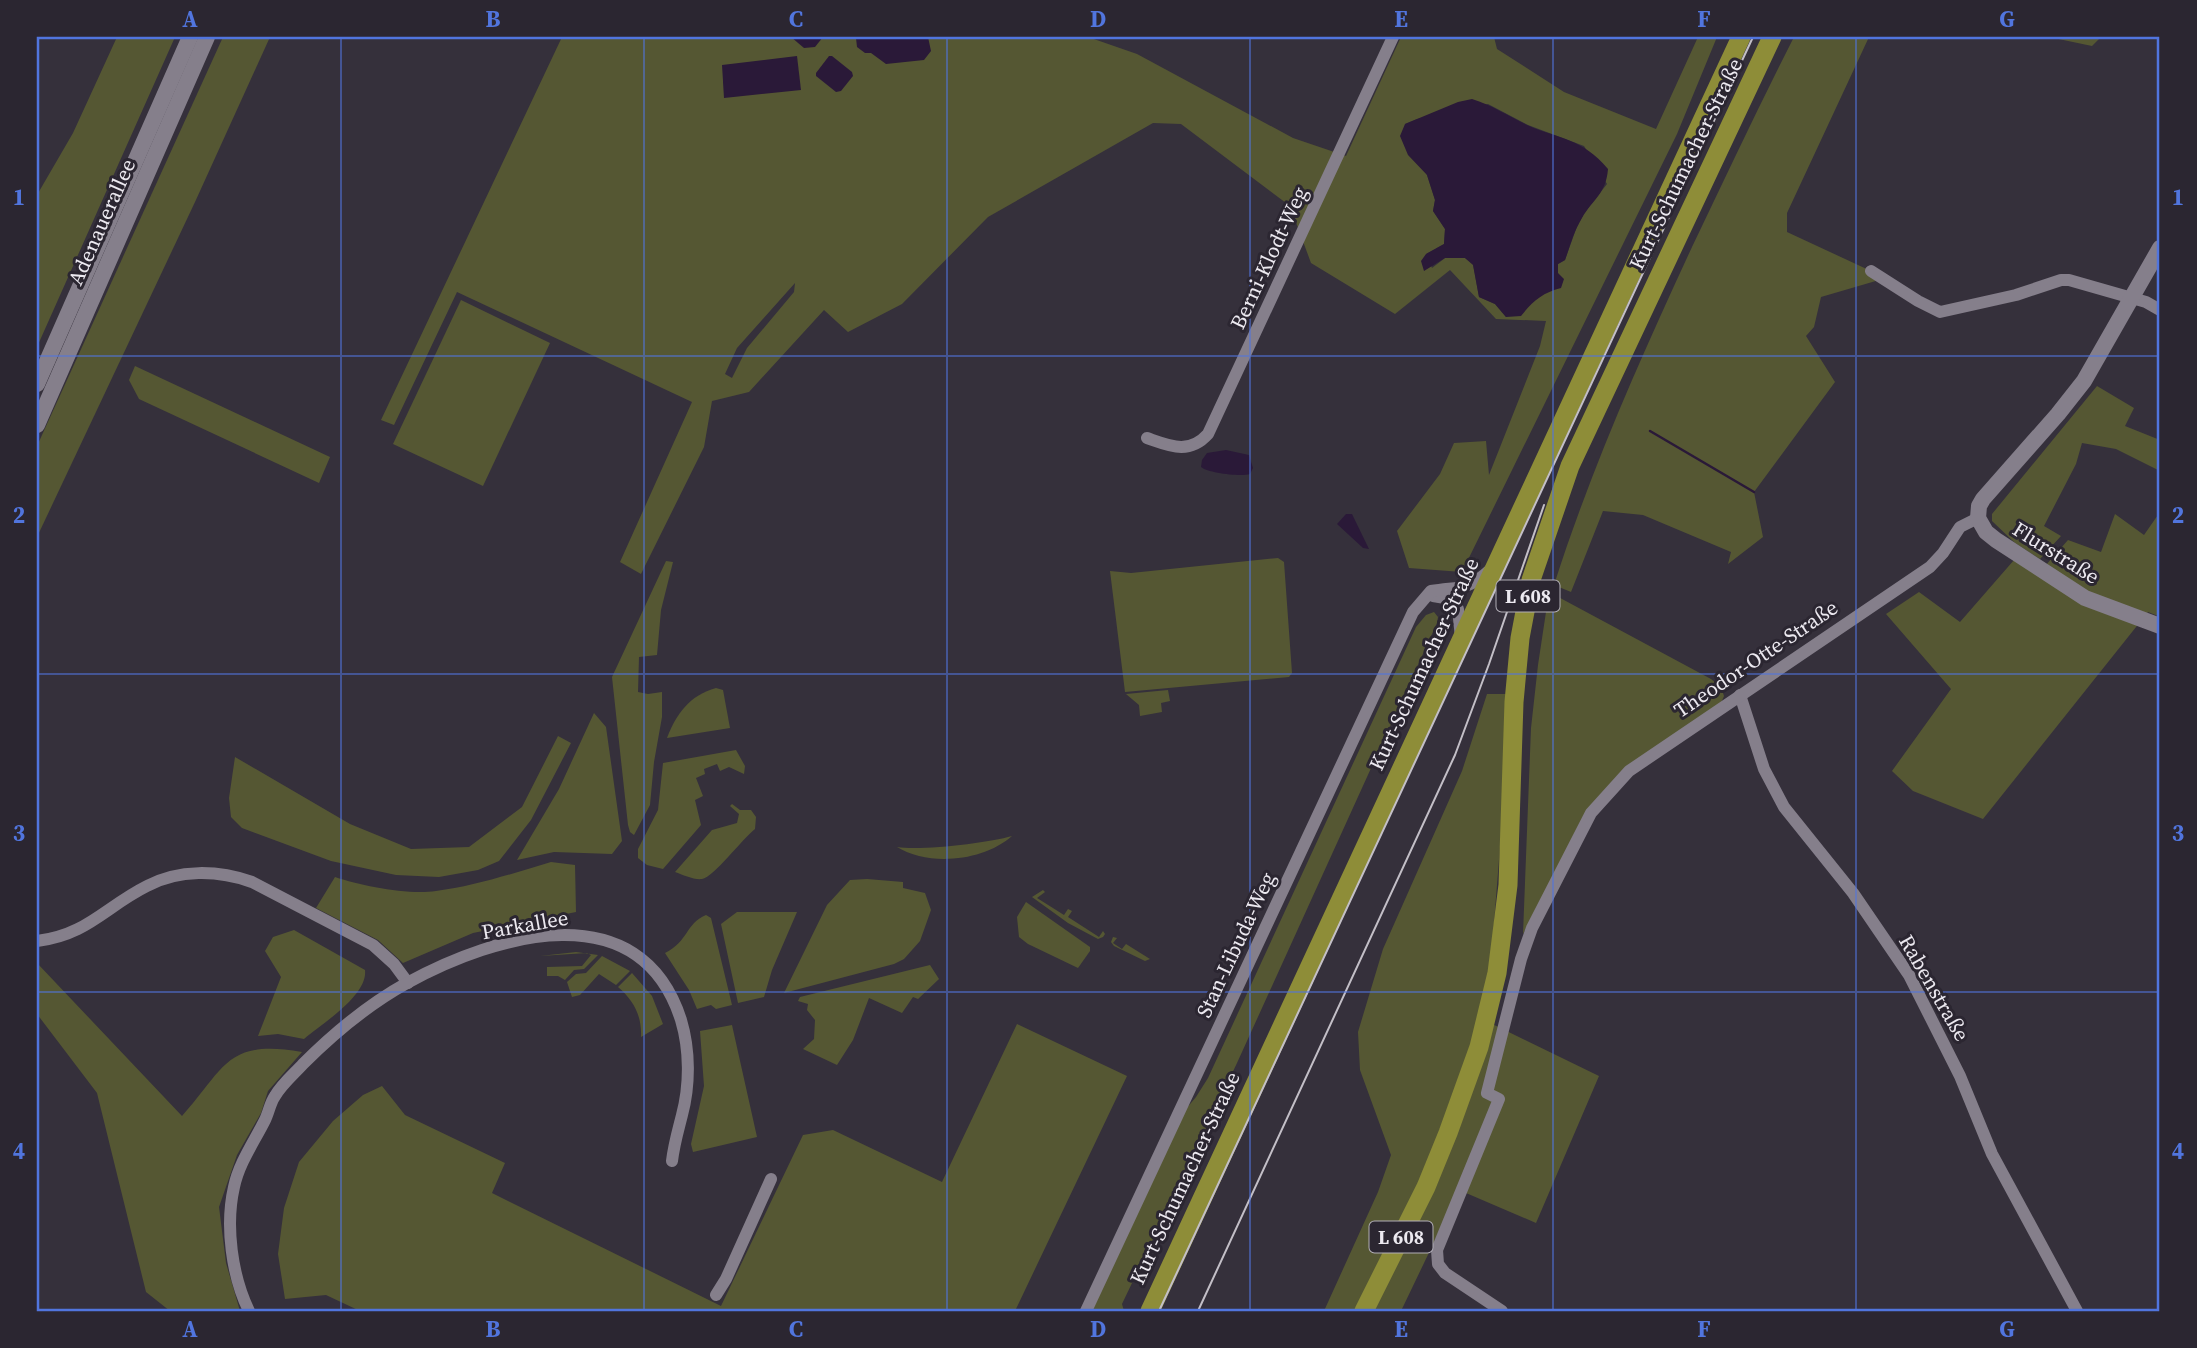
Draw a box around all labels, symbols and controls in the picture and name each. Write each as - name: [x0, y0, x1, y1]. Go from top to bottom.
- text: A: [182, 3, 198, 35]
- text: B: [486, 3, 501, 35]
- text: C: [789, 3, 803, 35]
- text: D: [1090, 3, 1106, 35]
- text: E: [1394, 3, 1408, 35]
- text: F: [1697, 3, 1711, 35]
- text: G: [1999, 3, 2015, 35]
- street label: Kurt-Schumacher-Straße: [1622, 53, 1749, 274]
- street label: Adenauerallee: [61, 154, 142, 290]
- text: 1: [13, 181, 25, 213]
- text: 1: [2172, 181, 2184, 213]
- street label: Berni-Klodt-Weg: [1223, 182, 1314, 334]
- text: 2: [13, 499, 25, 531]
- text: 2: [2172, 499, 2184, 531]
- street label: Flurstraße: [2007, 514, 2105, 591]
- street label: Kurt-Schumacher-Straße: [1361, 553, 1486, 775]
- road number: L 608: [1496, 580, 1560, 611]
- street label: Theodor-Otte-Straße: [1668, 593, 1843, 724]
- text: 3: [13, 817, 25, 849]
- text: 3: [2172, 817, 2184, 849]
- street label: Stan-Libuda-Weg: [1189, 867, 1282, 1022]
- street label: Parkallee: [479, 903, 571, 946]
- street label: Rabenstraße: [1892, 929, 1977, 1046]
- street label: Kurt-Schumacher-Straße: [1122, 1067, 1247, 1289]
- text: 4: [13, 1135, 25, 1167]
- text: 4: [2172, 1135, 2184, 1167]
- road number: L 608: [1370, 1222, 1432, 1252]
- text: A: [182, 1313, 198, 1345]
- text: B: [486, 1313, 501, 1345]
- text: C: [789, 1313, 803, 1345]
- text: D: [1090, 1313, 1106, 1345]
- text: E: [1394, 1313, 1408, 1345]
- text: F: [1697, 1313, 1711, 1345]
- text: G: [1999, 1313, 2015, 1345]

